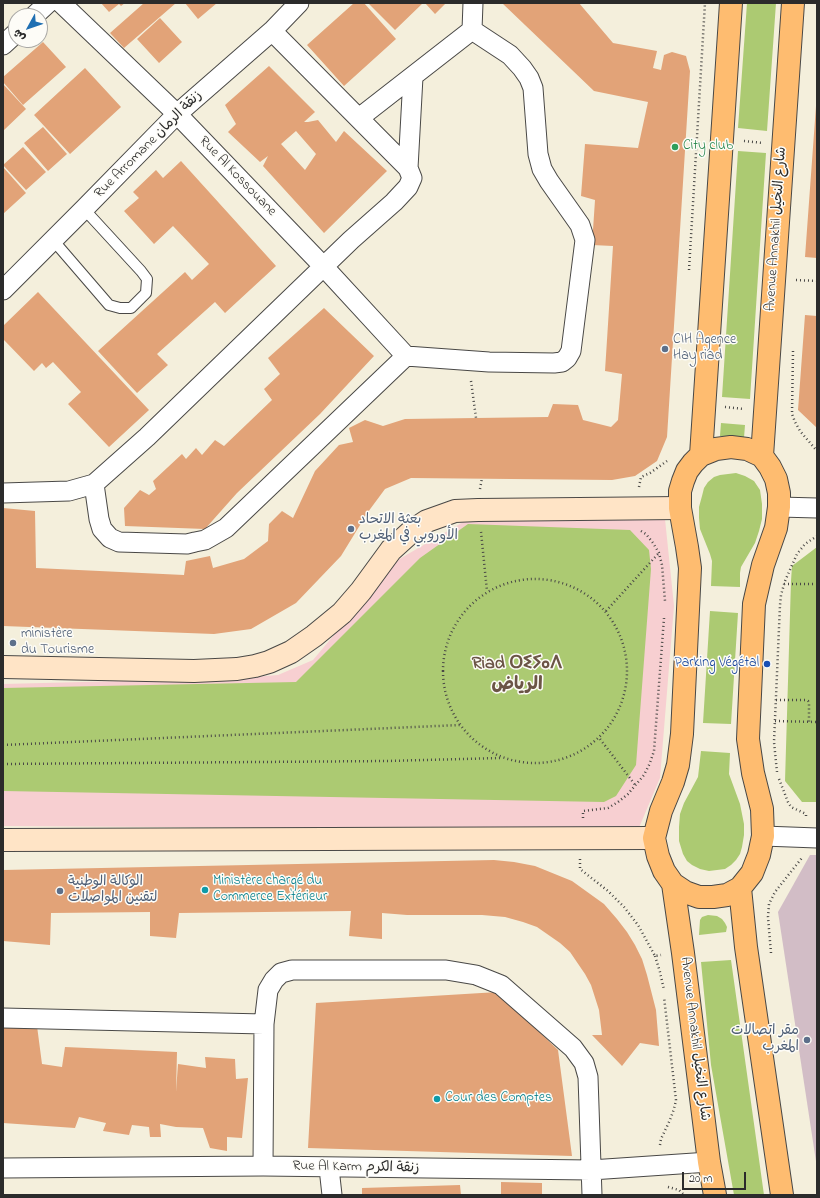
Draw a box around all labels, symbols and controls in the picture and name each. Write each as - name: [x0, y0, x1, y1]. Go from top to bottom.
- north arrow: [8, 8, 48, 48]
- text: ش: [10, 25, 30, 45]
- street label: Rue Arromane زنقة الرمان: [92, 88, 206, 202]
- street label: Rue Al Kossouane: [195, 134, 279, 220]
- place label: City club: [683, 139, 733, 155]
- marker: City club: [670, 142, 680, 152]
- street label: Avenue Annakhil شارع النخيل: [763, 146, 791, 312]
- place label: CIH Agence Hay riad: [673, 333, 736, 366]
- marker: CIH Agence Hay riad: [660, 344, 670, 354]
- place label: بعثة الاتحاد الأوروبي في المغرب: [359, 513, 458, 546]
- marker: بعثة الاتحاد الأوروبي في المغرب: [346, 524, 356, 534]
- place label: ministère du Tourisme: [21, 627, 94, 660]
- marker: ministère du Tourisme: [8, 638, 18, 648]
- district label: Riad ⵔⵉⵢⴰⴷ الرياض: [472, 654, 562, 696]
- place label: Parking Végétal: [674, 656, 759, 672]
- marker: Parking Végétal: [762, 659, 772, 669]
- place label: Ministère chargé du Commerce Extérieur: [213, 874, 327, 906]
- place label: الوكالة الوطنية لتقنين المواصلات: [68, 875, 157, 908]
- marker: Ministère chargé du Commerce Extérieur: [200, 885, 210, 895]
- marker: الوكالة الوطنية لتقنين المواصلات: [55, 886, 65, 896]
- street label: Avenue Annakhil شارع النخيل: [676, 956, 712, 1122]
- place label: مقر اتصالات المغرب: [731, 1024, 799, 1056]
- marker: مقر اتصالات المغرب: [802, 1035, 812, 1045]
- place label: Cour des Comptes: [445, 1091, 552, 1107]
- marker: Cour des Comptes: [432, 1094, 442, 1104]
- street label: Rue Al Karm زنقة الكرم: [292, 1158, 420, 1178]
- scale bar: [684, 1164, 748, 1190]
- text: 20 m: [689, 1170, 712, 1188]

